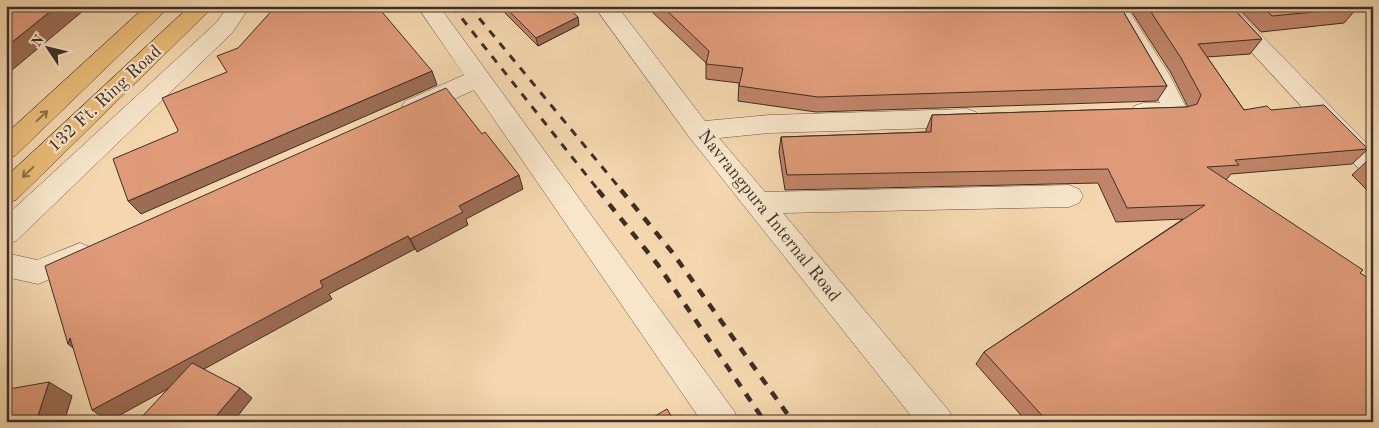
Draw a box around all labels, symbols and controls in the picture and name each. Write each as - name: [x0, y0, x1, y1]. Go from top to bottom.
- north arrow: [22, 22, 72, 72]
- text: N: [29, 32, 47, 50]
- street label: 132 Ft. Ring Road: [45, 42, 165, 156]
- one-way arrow: [35, 110, 48, 122]
- street label: Navrangpura Internal Road: [694, 127, 844, 305]
- one-way arrow: [22, 166, 34, 178]

